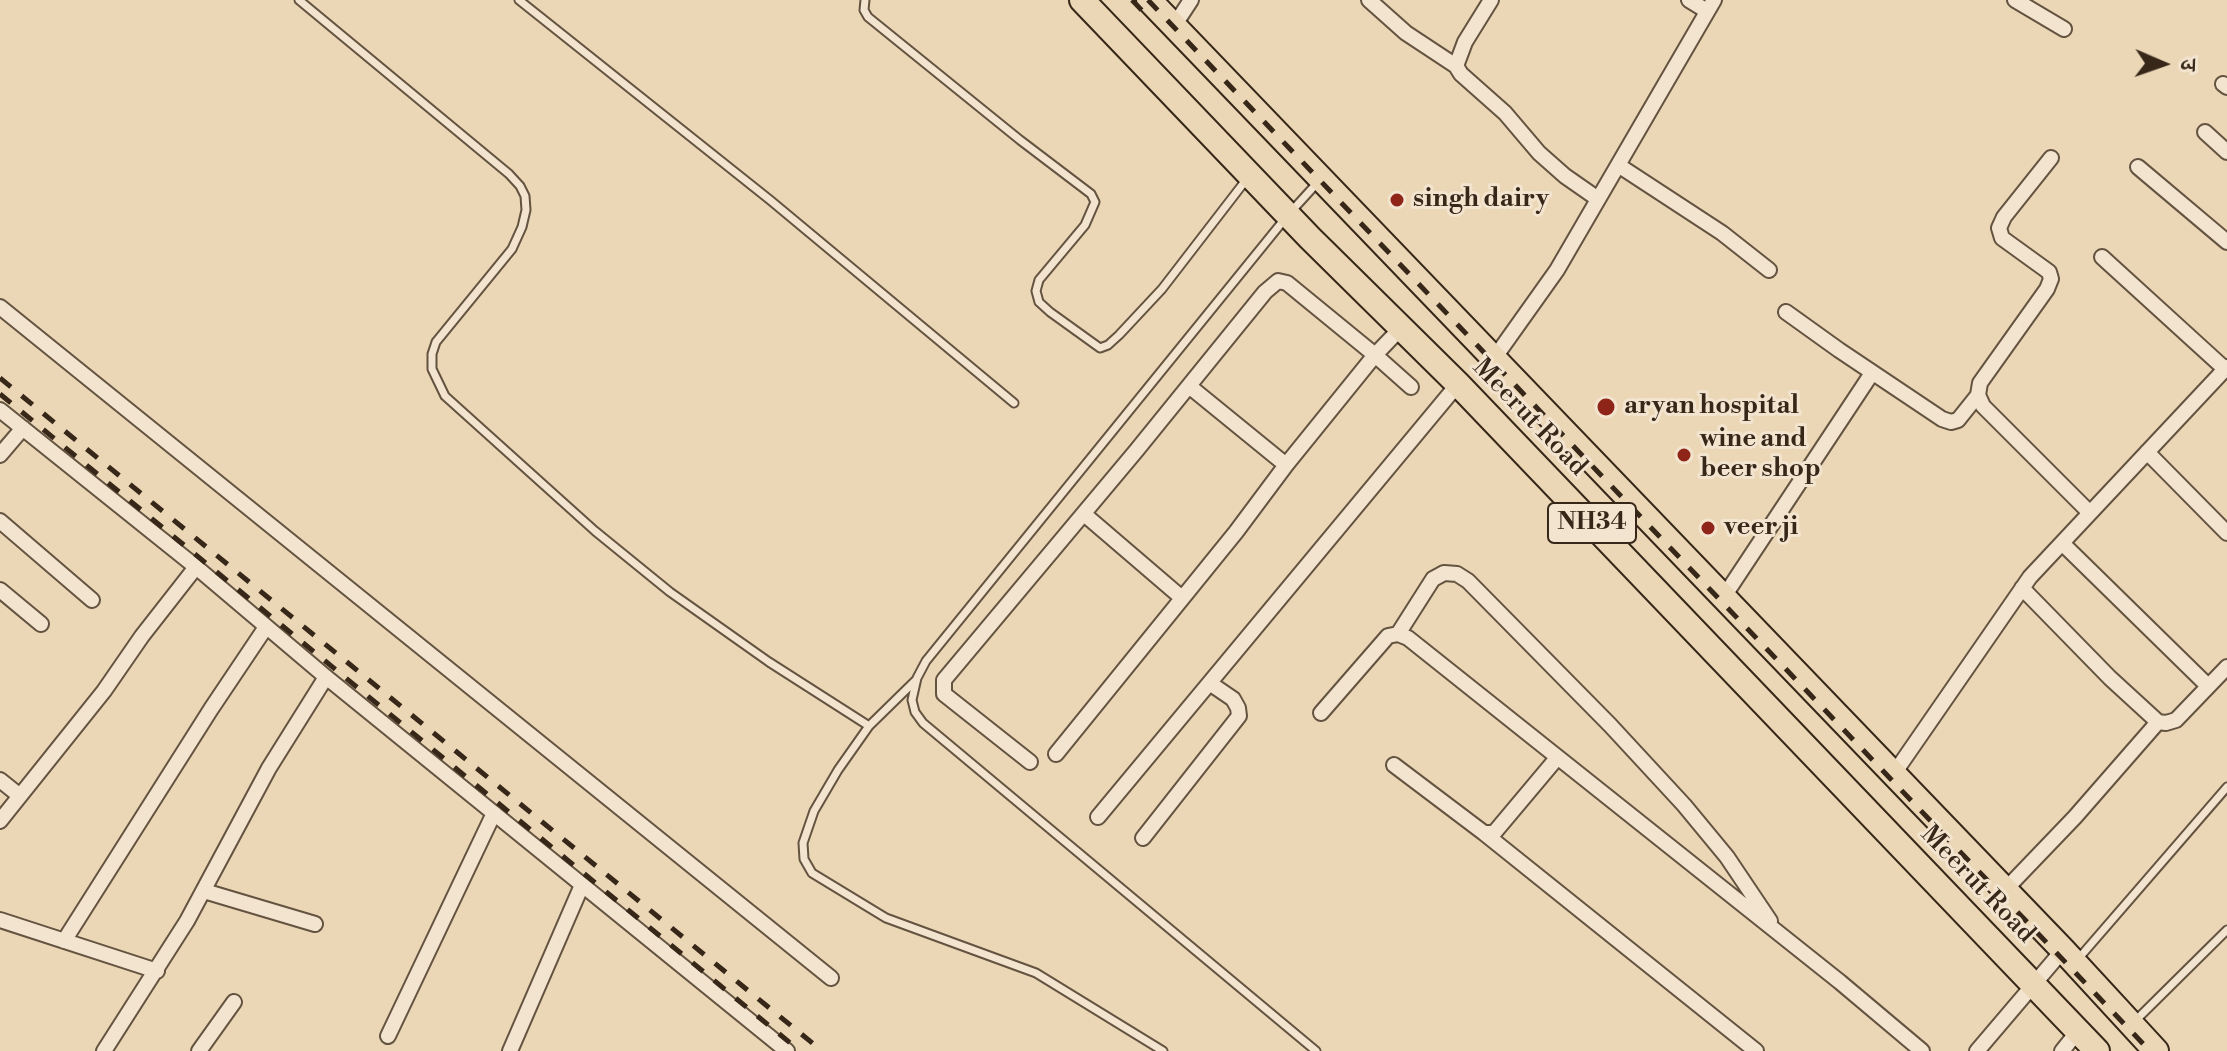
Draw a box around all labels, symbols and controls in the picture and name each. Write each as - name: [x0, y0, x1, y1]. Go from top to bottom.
- north arrow: [2123, 24, 2203, 104]
- text: उ: [2174, 59, 2201, 71]
- place label: singh dairy: [1413, 184, 1549, 216]
- marker: singh dairy: [1388, 191, 1406, 209]
- street label: Meerut Road: [1465, 353, 1593, 483]
- place label: aryan hospital: [1624, 391, 1799, 423]
- marker: aryan hospital: [1595, 396, 1617, 418]
- place label: wine and beer shop: [1700, 424, 1821, 486]
- marker: wine and beer shop: [1675, 446, 1693, 464]
- road number: NH34: [1548, 503, 1636, 543]
- place label: veer ji: [1724, 512, 1798, 544]
- marker: veer ji: [1699, 519, 1717, 537]
- street label: Meerut Road: [1913, 820, 2041, 950]

